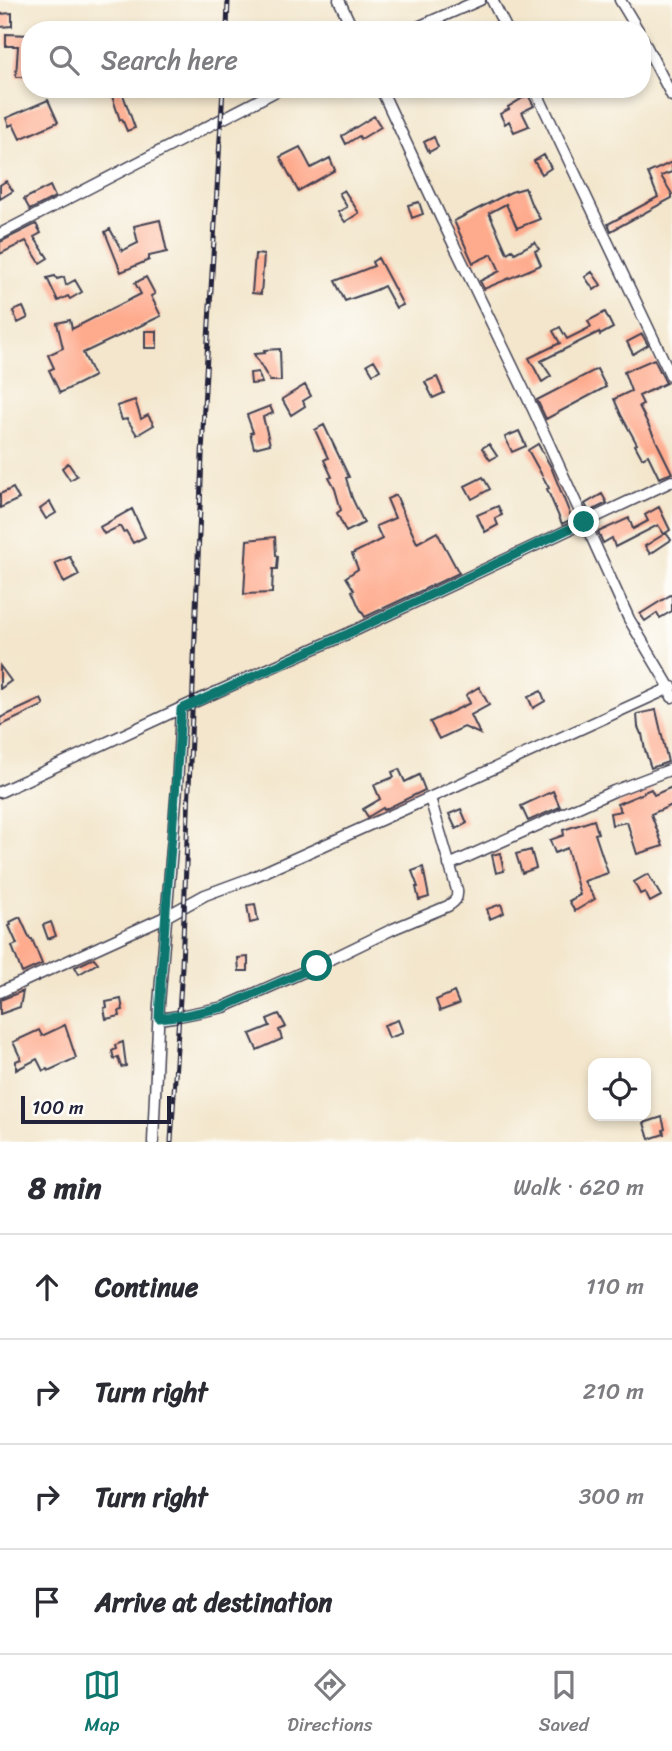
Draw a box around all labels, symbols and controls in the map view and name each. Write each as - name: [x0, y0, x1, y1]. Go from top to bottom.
- search box: [21, 21, 651, 98]
- text: Search here: [101, 37, 238, 83]
- icon: search: [45, 41, 83, 79]
- route end: [568, 506, 599, 537]
- route start: [301, 950, 332, 981]
- map controls: [588, 1058, 651, 1121]
- button: locate: [588, 1058, 651, 1121]
- text: 100 m: [32, 1091, 84, 1124]
- scale bar: [21, 1093, 172, 1125]
- text: 8 min: [28, 1161, 101, 1215]
- text: Walk · 620 m: [513, 1167, 644, 1208]
- text: Continue: [95, 1264, 198, 1310]
- text: 110 m: [586, 1266, 644, 1307]
- icon: ahead: [28, 1268, 66, 1306]
- text: Turn right: [95, 1369, 208, 1415]
- text: 210 m: [583, 1371, 644, 1412]
- icon: right: [28, 1373, 66, 1411]
- text: Turn right: [95, 1474, 208, 1520]
- text: 300 m: [579, 1476, 644, 1517]
- icon: right: [28, 1478, 66, 1516]
- text: Arrive at destination: [95, 1579, 332, 1625]
- icon: arrive: [28, 1583, 66, 1621]
- tab: Map: [83, 1666, 121, 1741]
- tab: Directions: [287, 1666, 373, 1741]
- tab: Saved: [539, 1666, 589, 1741]

